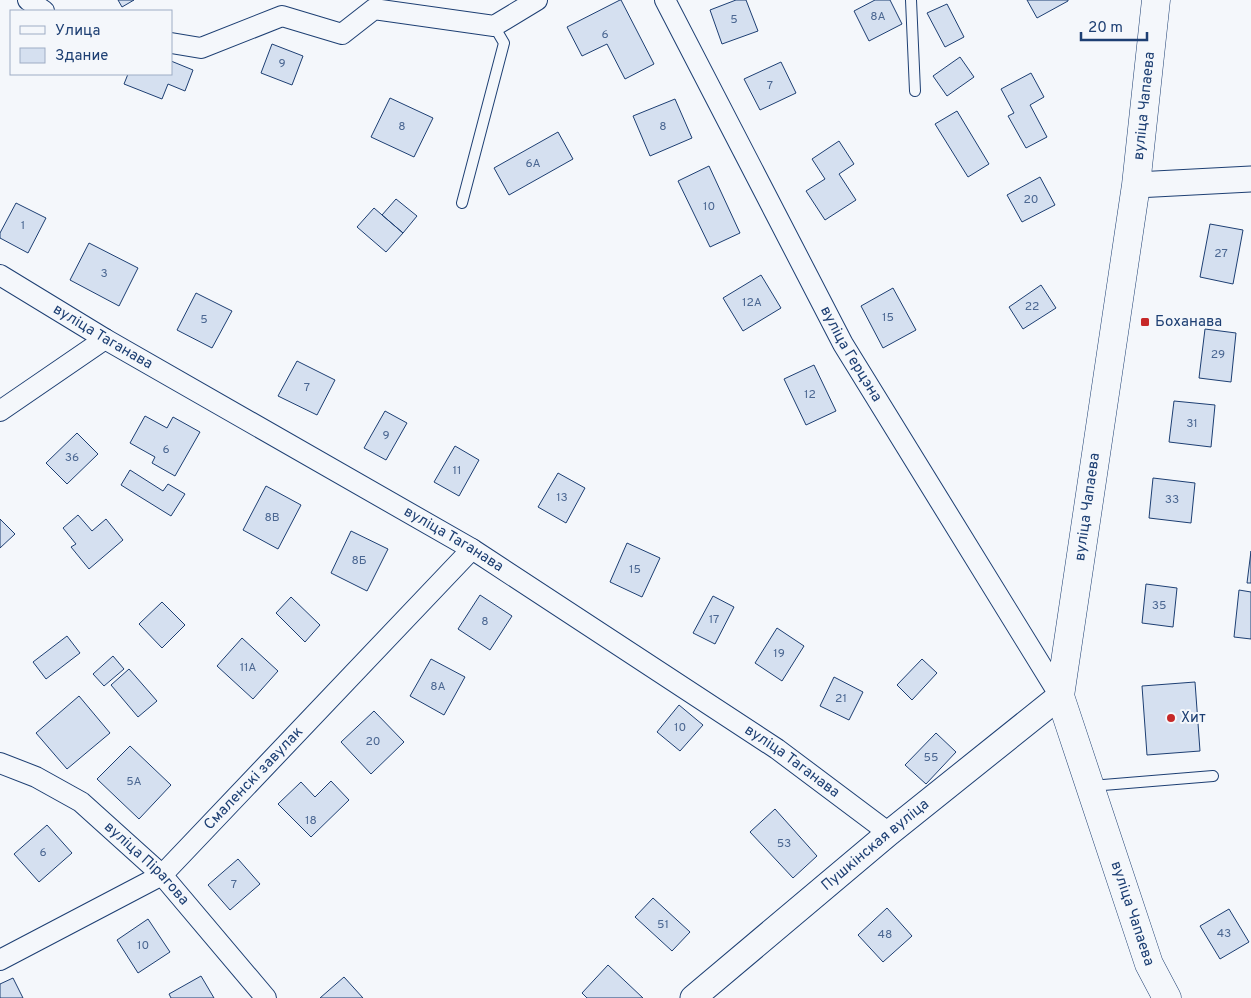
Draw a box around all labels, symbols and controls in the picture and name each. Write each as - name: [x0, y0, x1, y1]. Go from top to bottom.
- house number: 8А: [870, 9, 886, 25]
- legend: [10, 10, 172, 75]
- scale bar: [1081, 10, 1147, 42]
- house number: 5: [730, 12, 738, 28]
- text: 20 m: [1088, 19, 1123, 38]
- text: Улица: [55, 22, 100, 41]
- house number: 6: [601, 27, 609, 43]
- text: Здание: [55, 47, 108, 66]
- street label: вуліца Чапаева: [1130, 51, 1160, 161]
- house number: 9: [278, 56, 286, 72]
- house number: 7: [767, 78, 773, 94]
- house number: 8: [398, 119, 406, 135]
- house number: 8: [659, 119, 667, 135]
- house number: 6А: [525, 156, 541, 172]
- house number: 20: [1023, 192, 1039, 208]
- house number: 10: [703, 199, 715, 215]
- house number: 1: [21, 218, 25, 234]
- house number: 27: [1214, 246, 1228, 262]
- house number: 3: [100, 266, 108, 282]
- house number: 12А: [742, 295, 762, 311]
- house number: 22: [1025, 299, 1039, 315]
- street label: вуліца Таганава: [49, 300, 156, 374]
- street label: вуліца Герцэна: [816, 303, 886, 406]
- house number: 15: [882, 310, 894, 326]
- house number: 5: [200, 312, 208, 328]
- place label: Боханава: [1155, 313, 1222, 332]
- marker: Боханава: [1139, 316, 1151, 328]
- house number: 29: [1211, 347, 1225, 363]
- house number: 7: [304, 380, 310, 396]
- house number: 12: [804, 387, 816, 403]
- house number: 31: [1186, 416, 1198, 432]
- house number: 9: [382, 428, 390, 444]
- house number: 6: [162, 442, 170, 458]
- house number: 36: [65, 450, 79, 466]
- street label: вуліца Чапаева: [1071, 452, 1105, 562]
- house number: 11: [453, 463, 461, 479]
- house number: 13: [556, 490, 568, 506]
- house number: 33: [1165, 492, 1179, 508]
- street label: вуліца Таганава: [400, 502, 507, 576]
- house number: 8В: [264, 510, 280, 526]
- house number: 8Б: [351, 553, 367, 569]
- house number: 15: [629, 562, 641, 578]
- house number: 35: [1152, 598, 1166, 614]
- house number: 17: [709, 612, 719, 628]
- house number: 8: [481, 614, 489, 630]
- house number: 19: [773, 646, 785, 662]
- house number: 11А: [240, 660, 256, 676]
- house number: 8А: [430, 679, 446, 695]
- house number: 21: [835, 691, 847, 707]
- place label: Хит: [1181, 709, 1206, 728]
- marker: Хит: [1165, 712, 1177, 724]
- house number: 10: [674, 720, 686, 736]
- street label: вуліца Таганава: [741, 721, 843, 802]
- street label: Смаленскі завулак: [200, 723, 307, 834]
- house number: 20: [365, 734, 381, 750]
- house number: 55: [924, 750, 938, 766]
- house number: 5А: [126, 774, 142, 790]
- street label: Пушкінская вуліца: [818, 795, 933, 895]
- house number: 18: [305, 813, 317, 829]
- street label: вуліца Пірагова: [100, 818, 193, 909]
- house number: 53: [777, 836, 791, 852]
- house number: 6: [39, 845, 47, 861]
- street label: вуліца Чапаева: [1106, 859, 1158, 968]
- house number: 7: [231, 877, 237, 893]
- house number: 51: [657, 917, 669, 933]
- house number: 43: [1217, 926, 1231, 942]
- house number: 48: [878, 927, 892, 943]
- house number: 10: [137, 938, 149, 954]

